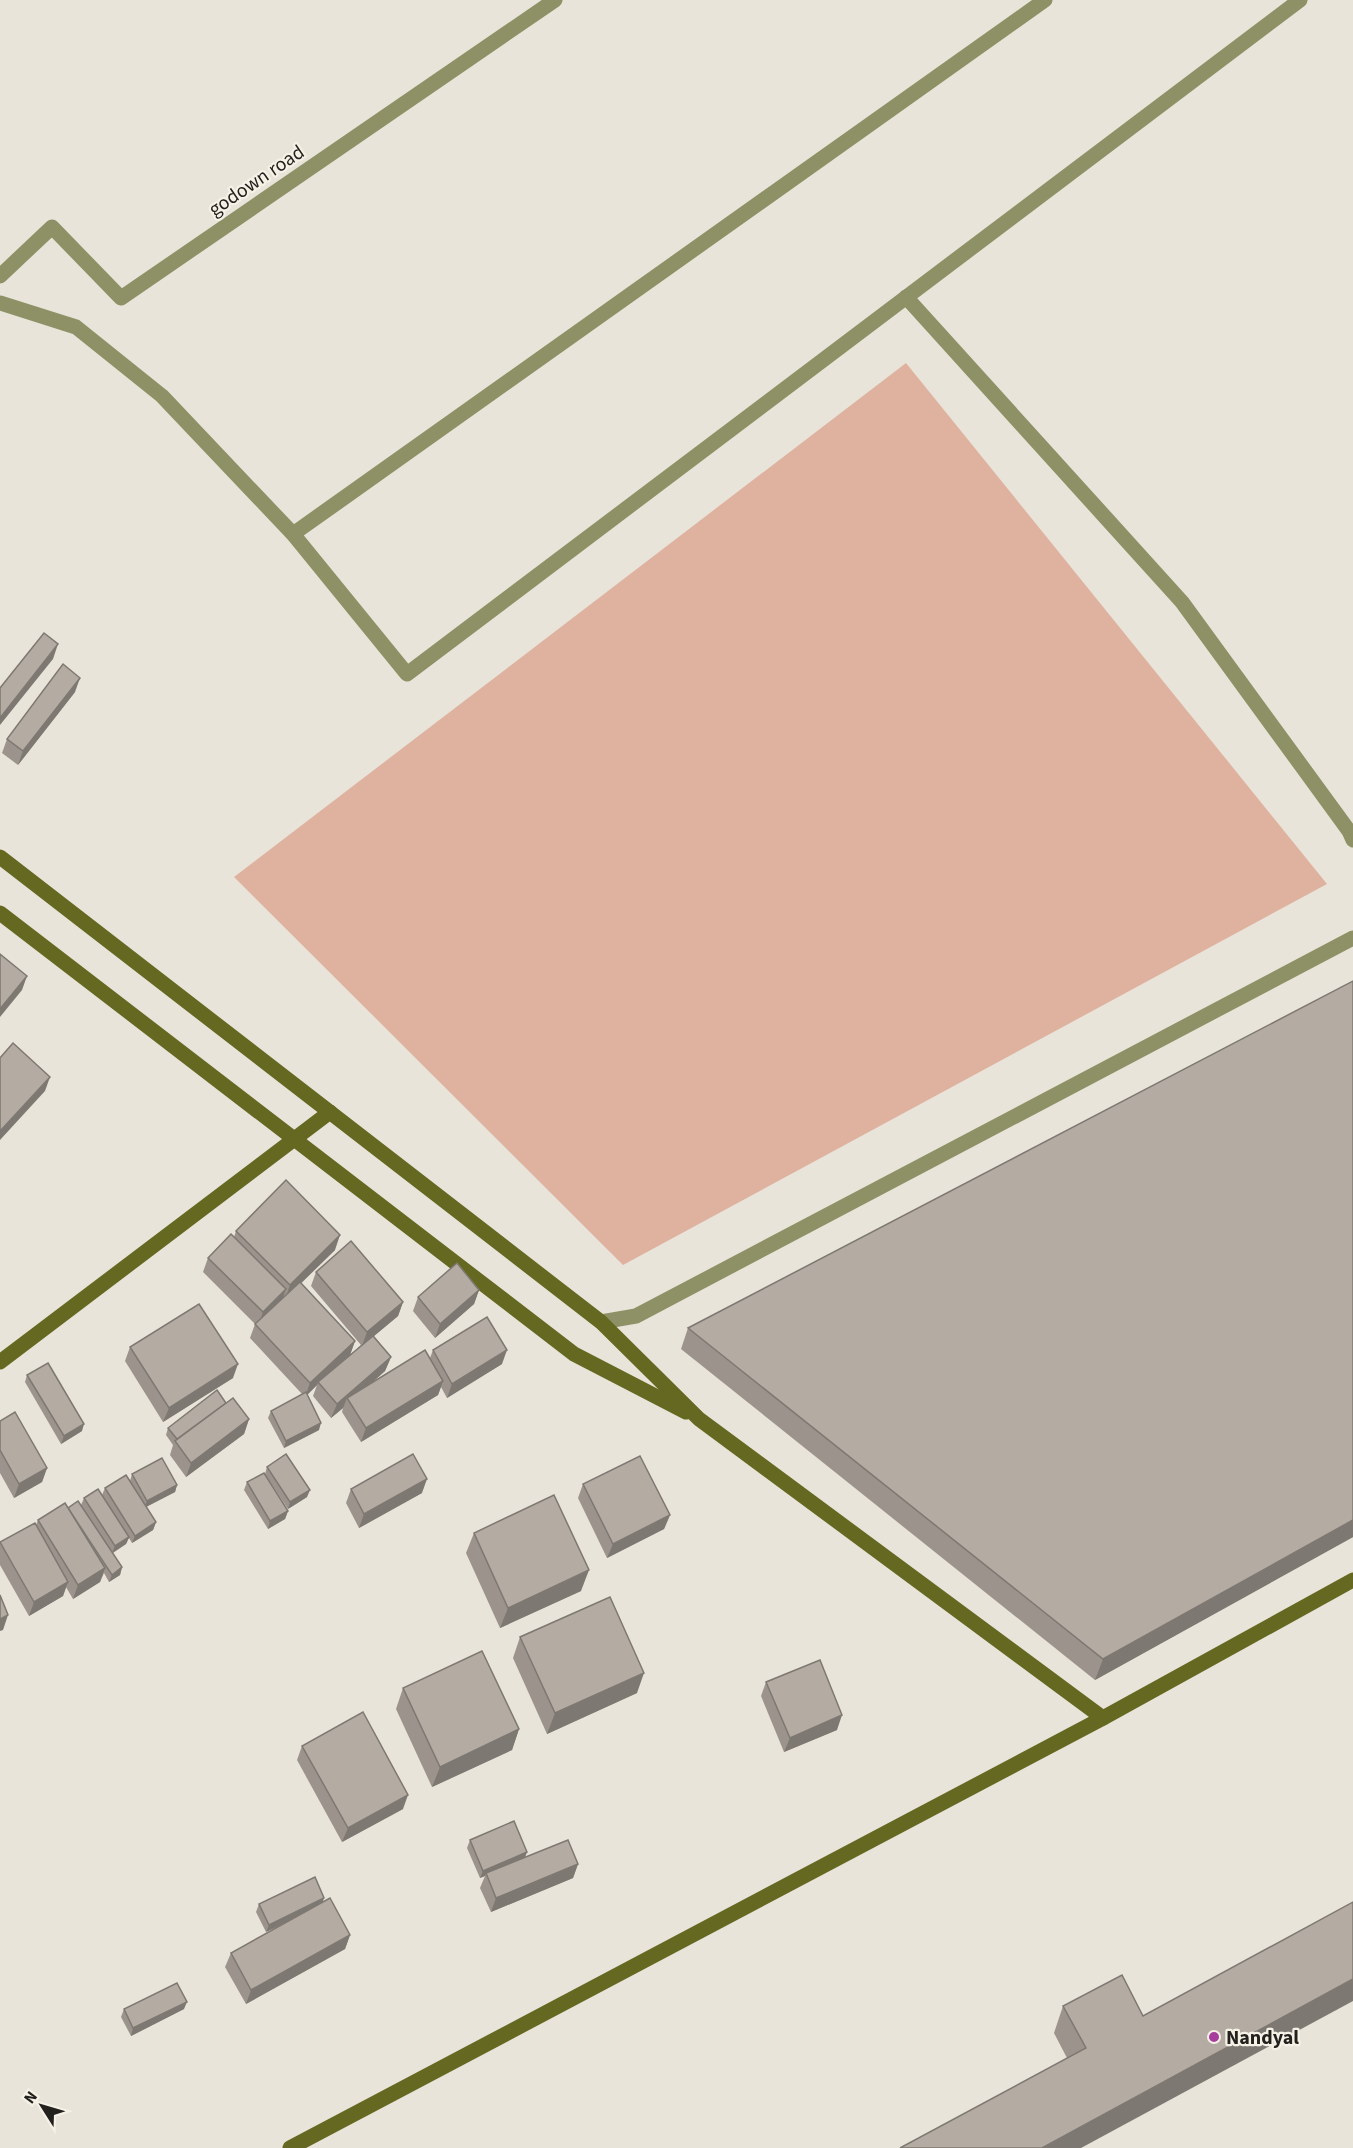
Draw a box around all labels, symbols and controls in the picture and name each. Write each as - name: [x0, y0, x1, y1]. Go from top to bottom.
- street label: godown road: [203, 138, 310, 223]
- place label: Nandyal: [1226, 2024, 1299, 2052]
- marker: Nandyal: [1207, 2030, 1221, 2044]
- north arrow: [12, 2076, 72, 2136]
- text: N: [19, 2087, 43, 2108]

